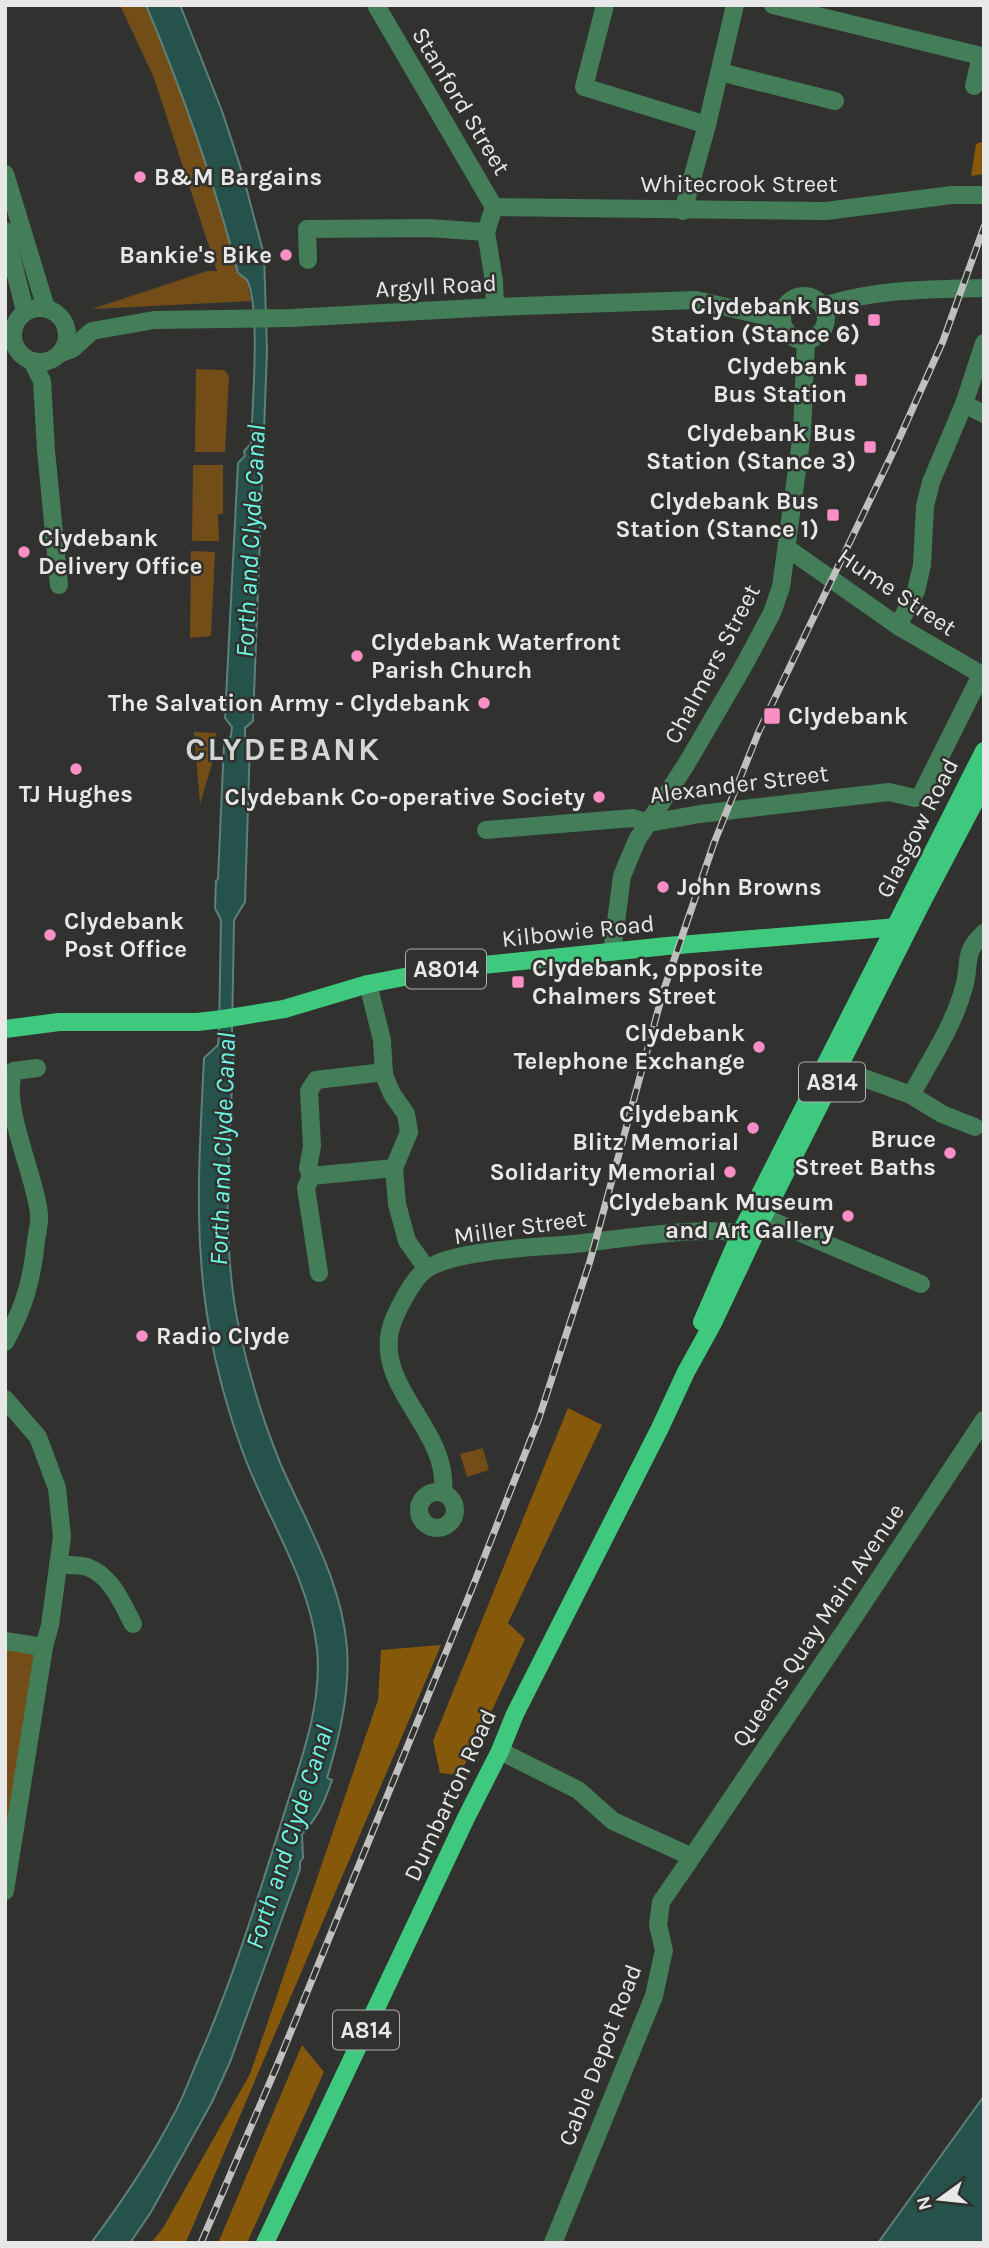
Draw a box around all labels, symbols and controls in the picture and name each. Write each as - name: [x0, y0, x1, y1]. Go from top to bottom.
- street label: Stanford Street: [406, 22, 516, 180]
- place label: B&M Bargains: [154, 163, 322, 191]
- marker: B&M Bargains: [132, 169, 148, 185]
- street label: Whitecrook Street: [641, 170, 837, 198]
- place label: Bankie's Bike: [119, 241, 272, 269]
- marker: Bankie's Bike: [278, 247, 294, 263]
- street label: Argyll Road: [375, 269, 497, 303]
- place label: Clydebank Bus Station (Stance 6): [650, 292, 860, 348]
- marker: Clydebank Bus Station (Stance 6): [866, 312, 882, 328]
- place label: Clydebank Bus Station: [713, 352, 847, 408]
- marker: Clydebank Bus Station: [853, 372, 869, 388]
- place label: Clydebank Bus Station (Stance 3): [646, 419, 856, 475]
- water label: Forth and Clyde Canal: [229, 424, 272, 658]
- marker: Clydebank Bus Station (Stance 3): [862, 439, 878, 455]
- place label: Clydebank Bus Station (Stance 1): [615, 487, 819, 543]
- marker: Clydebank Bus Station (Stance 1): [825, 507, 841, 523]
- place label: Clydebank Delivery Office: [38, 524, 202, 580]
- street label: Hume Street: [832, 542, 962, 642]
- marker: Clydebank Delivery Office: [16, 544, 32, 560]
- street label: Chalmers Street: [658, 579, 766, 749]
- place label: Clydebank Waterfront Parish Church: [371, 628, 621, 684]
- marker: Clydebank Waterfront Parish Church: [349, 648, 365, 664]
- place label: The Salvation Army - Clydebank: [108, 689, 470, 717]
- marker: The Salvation Army - Clydebank: [476, 695, 492, 711]
- place label: Clydebank: [788, 702, 908, 730]
- marker: Clydebank: [762, 706, 782, 726]
- district label: CLYDEBANK: [185, 731, 381, 768]
- street label: Glasgow Road: [870, 753, 964, 903]
- street label: Alexander Street: [648, 759, 830, 809]
- marker: TJ Hughes: [68, 761, 84, 777]
- place label: TJ Hughes: [19, 780, 133, 808]
- place label: Clydebank Co-operative Society: [224, 783, 585, 811]
- marker: Clydebank Co-operative Society: [591, 789, 607, 805]
- place label: John Browns: [677, 873, 822, 901]
- marker: John Browns: [655, 879, 671, 895]
- place label: Clydebank Post Office: [64, 907, 187, 963]
- street label: Kilbowie Road: [500, 909, 656, 953]
- marker: Clydebank Post Office: [42, 927, 58, 943]
- road number: A8014: [406, 950, 486, 988]
- place label: Clydebank, opposite Chalmers Street: [532, 954, 763, 1010]
- marker: Clydebank, opposite Chalmers Street: [510, 974, 526, 990]
- place label: Clydebank Telephone Exchange: [514, 1019, 745, 1075]
- water label: Forth and Clyde Canal: [203, 1032, 242, 1266]
- marker: Clydebank Telephone Exchange: [751, 1039, 767, 1055]
- road number: A814: [799, 1063, 865, 1102]
- place label: Clydebank Blitz Memorial: [572, 1100, 739, 1156]
- marker: Clydebank Blitz Memorial: [745, 1120, 761, 1136]
- place label: Bruce Street Baths: [794, 1125, 936, 1181]
- marker: Bruce Street Baths: [942, 1145, 958, 1161]
- place label: Solidarity Memorial: [490, 1158, 716, 1186]
- marker: Solidarity Memorial: [722, 1164, 738, 1180]
- place label: Clydebank Museum and Art Gallery: [609, 1188, 834, 1244]
- street label: Miller Street: [452, 1204, 588, 1250]
- marker: Clydebank Museum and Art Gallery: [840, 1208, 856, 1224]
- place label: Radio Clyde: [156, 1322, 290, 1350]
- marker: Radio Clyde: [134, 1328, 150, 1344]
- street label: Queens Quay Main Avenue: [726, 1498, 910, 1752]
- street label: Dumbarton Road: [398, 1705, 502, 1885]
- water label: Forth and Clyde Canal: [239, 1721, 340, 1953]
- street label: Cable Depot Road: [552, 1960, 648, 2150]
- road number: A814: [333, 2010, 399, 2050]
- north arrow: [905, 2164, 975, 2234]
- text: N: [912, 2194, 937, 2213]

